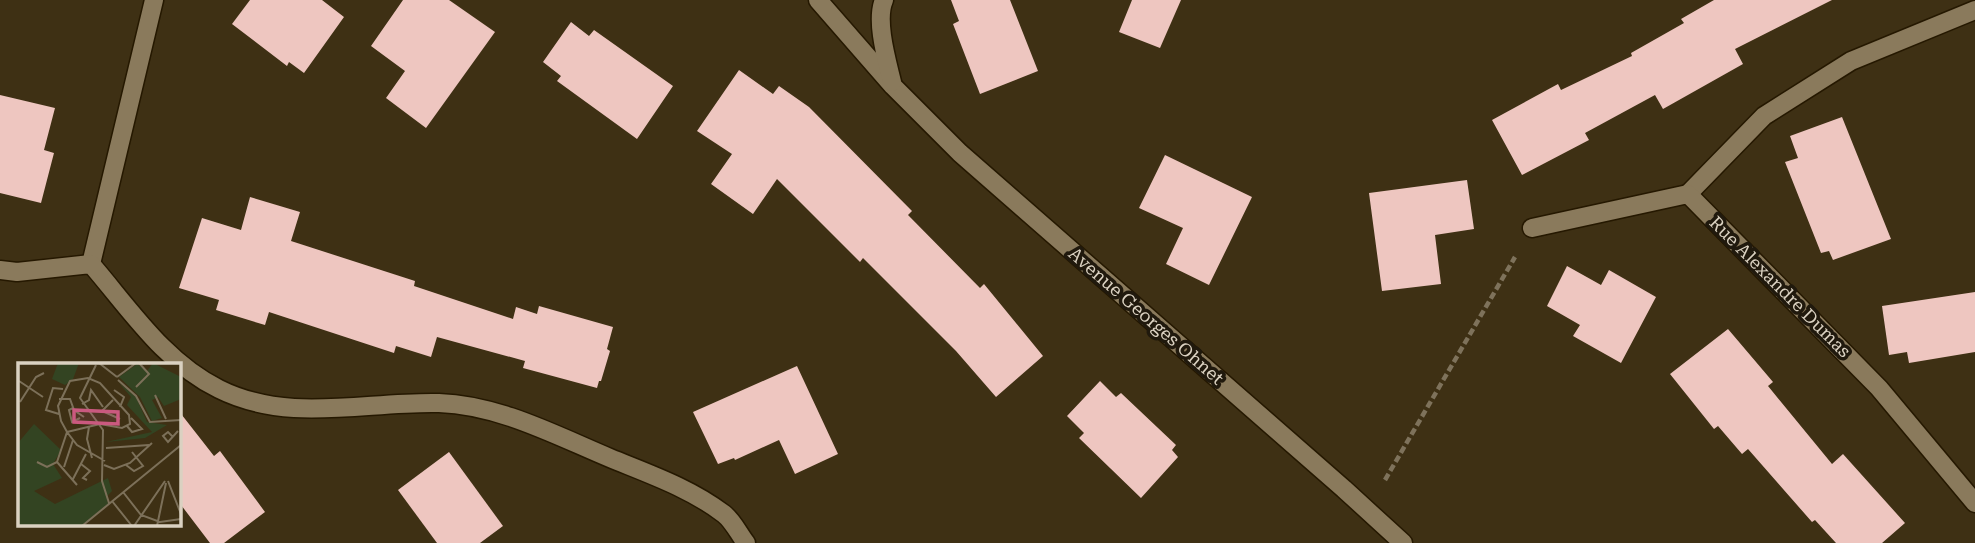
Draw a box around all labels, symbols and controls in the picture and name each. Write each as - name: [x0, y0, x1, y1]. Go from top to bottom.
- street label: Rue Alexandre Dumas: [1705, 212, 1855, 362]
- street label: Avenue Georges Ohnet: [1065, 243, 1228, 389]
- inset map: [18, 363, 180, 526]

